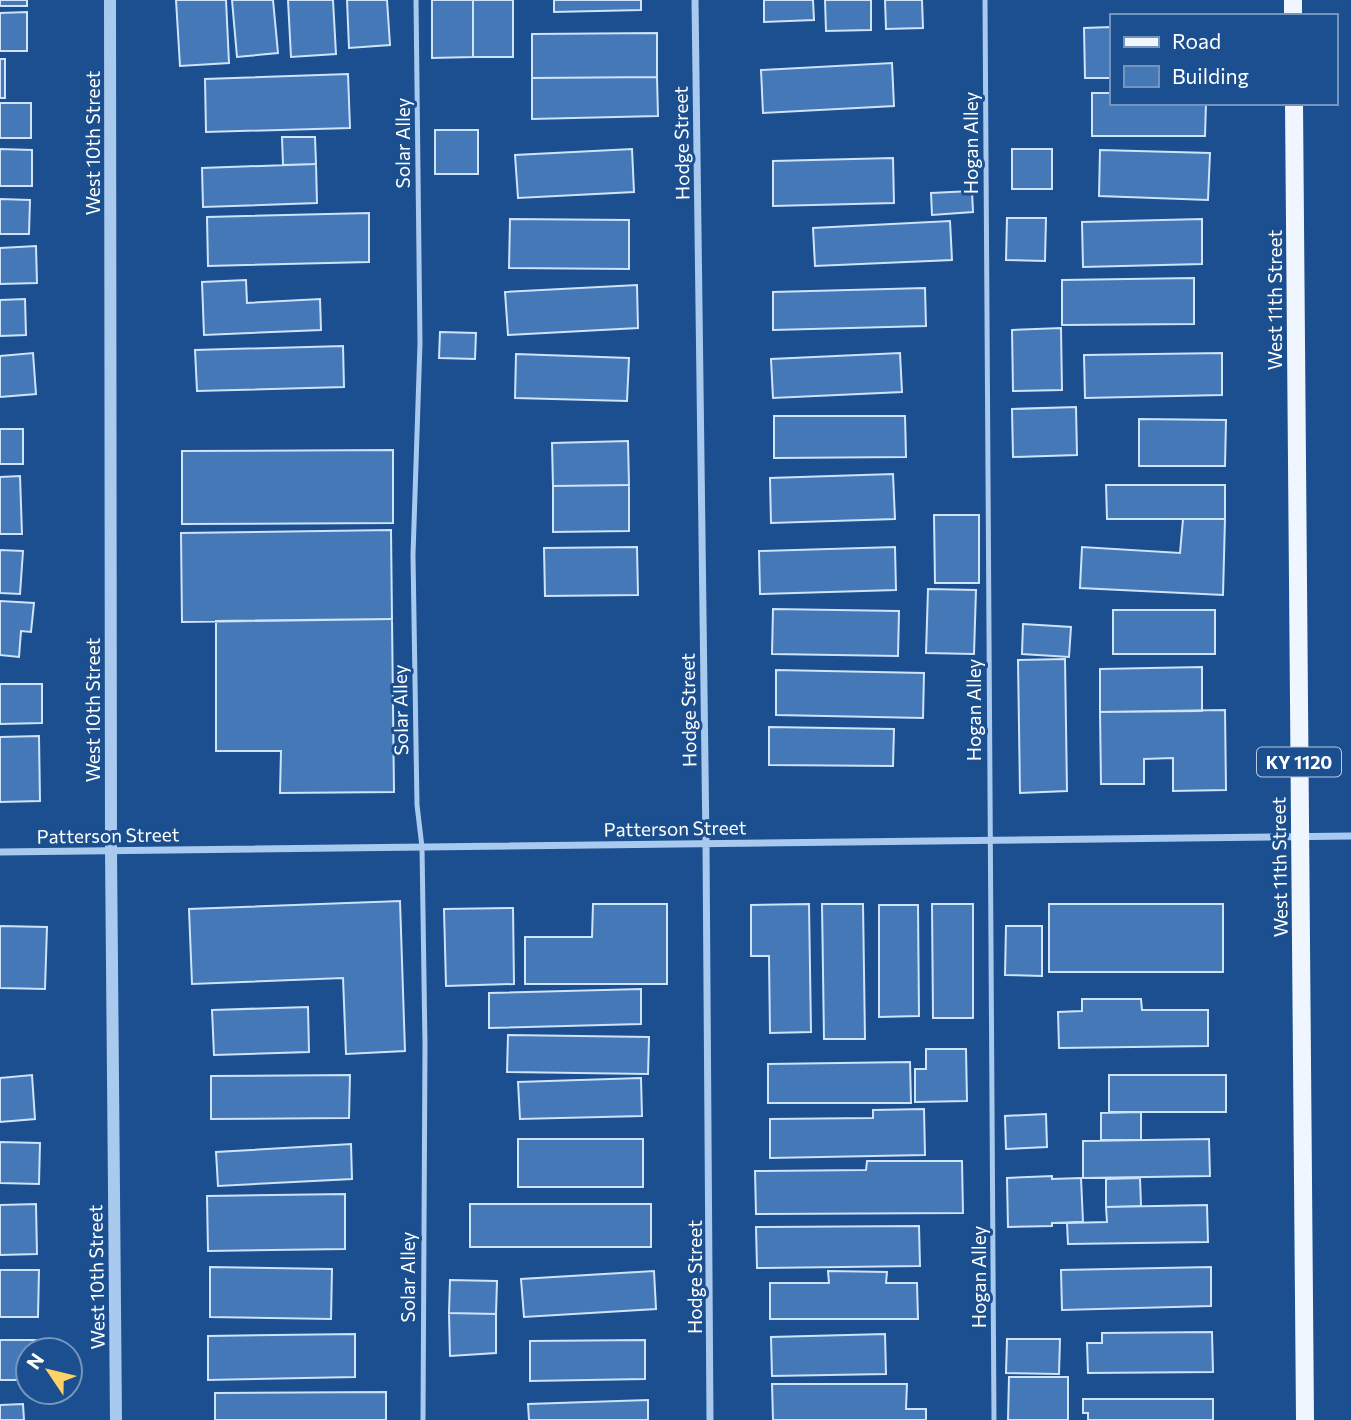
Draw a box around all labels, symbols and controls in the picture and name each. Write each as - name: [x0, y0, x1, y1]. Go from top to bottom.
- legend: [1110, 14, 1337, 105]
- text: Road: [1172, 28, 1221, 53]
- text: Building: [1172, 63, 1249, 88]
- street label: West 10th Street: [81, 70, 104, 215]
- street label: Hodge Street: [669, 86, 693, 200]
- street label: Hogan Alley: [959, 92, 982, 194]
- street label: Solar Alley: [391, 97, 414, 188]
- street label: West 11th Street: [1263, 230, 1286, 370]
- street label: West 10th Street: [81, 637, 104, 782]
- street label: Hodge Street: [676, 653, 700, 767]
- street label: Hogan Alley: [962, 659, 985, 761]
- street label: Solar Alley: [388, 664, 412, 756]
- road number: KY 1120: [1257, 748, 1341, 776]
- street label: West 11th Street: [1266, 796, 1292, 937]
- street label: Patterson Street: [603, 815, 747, 841]
- street label: Patterson Street: [36, 822, 180, 848]
- street label: West 10th Street: [83, 1204, 109, 1350]
- street label: Hodge Street: [683, 1220, 706, 1334]
- street label: Hogan Alley: [967, 1226, 990, 1328]
- street label: Solar Alley: [396, 1231, 419, 1322]
- north arrow: [14, 1336, 84, 1406]
- text: N: [21, 1349, 48, 1373]

